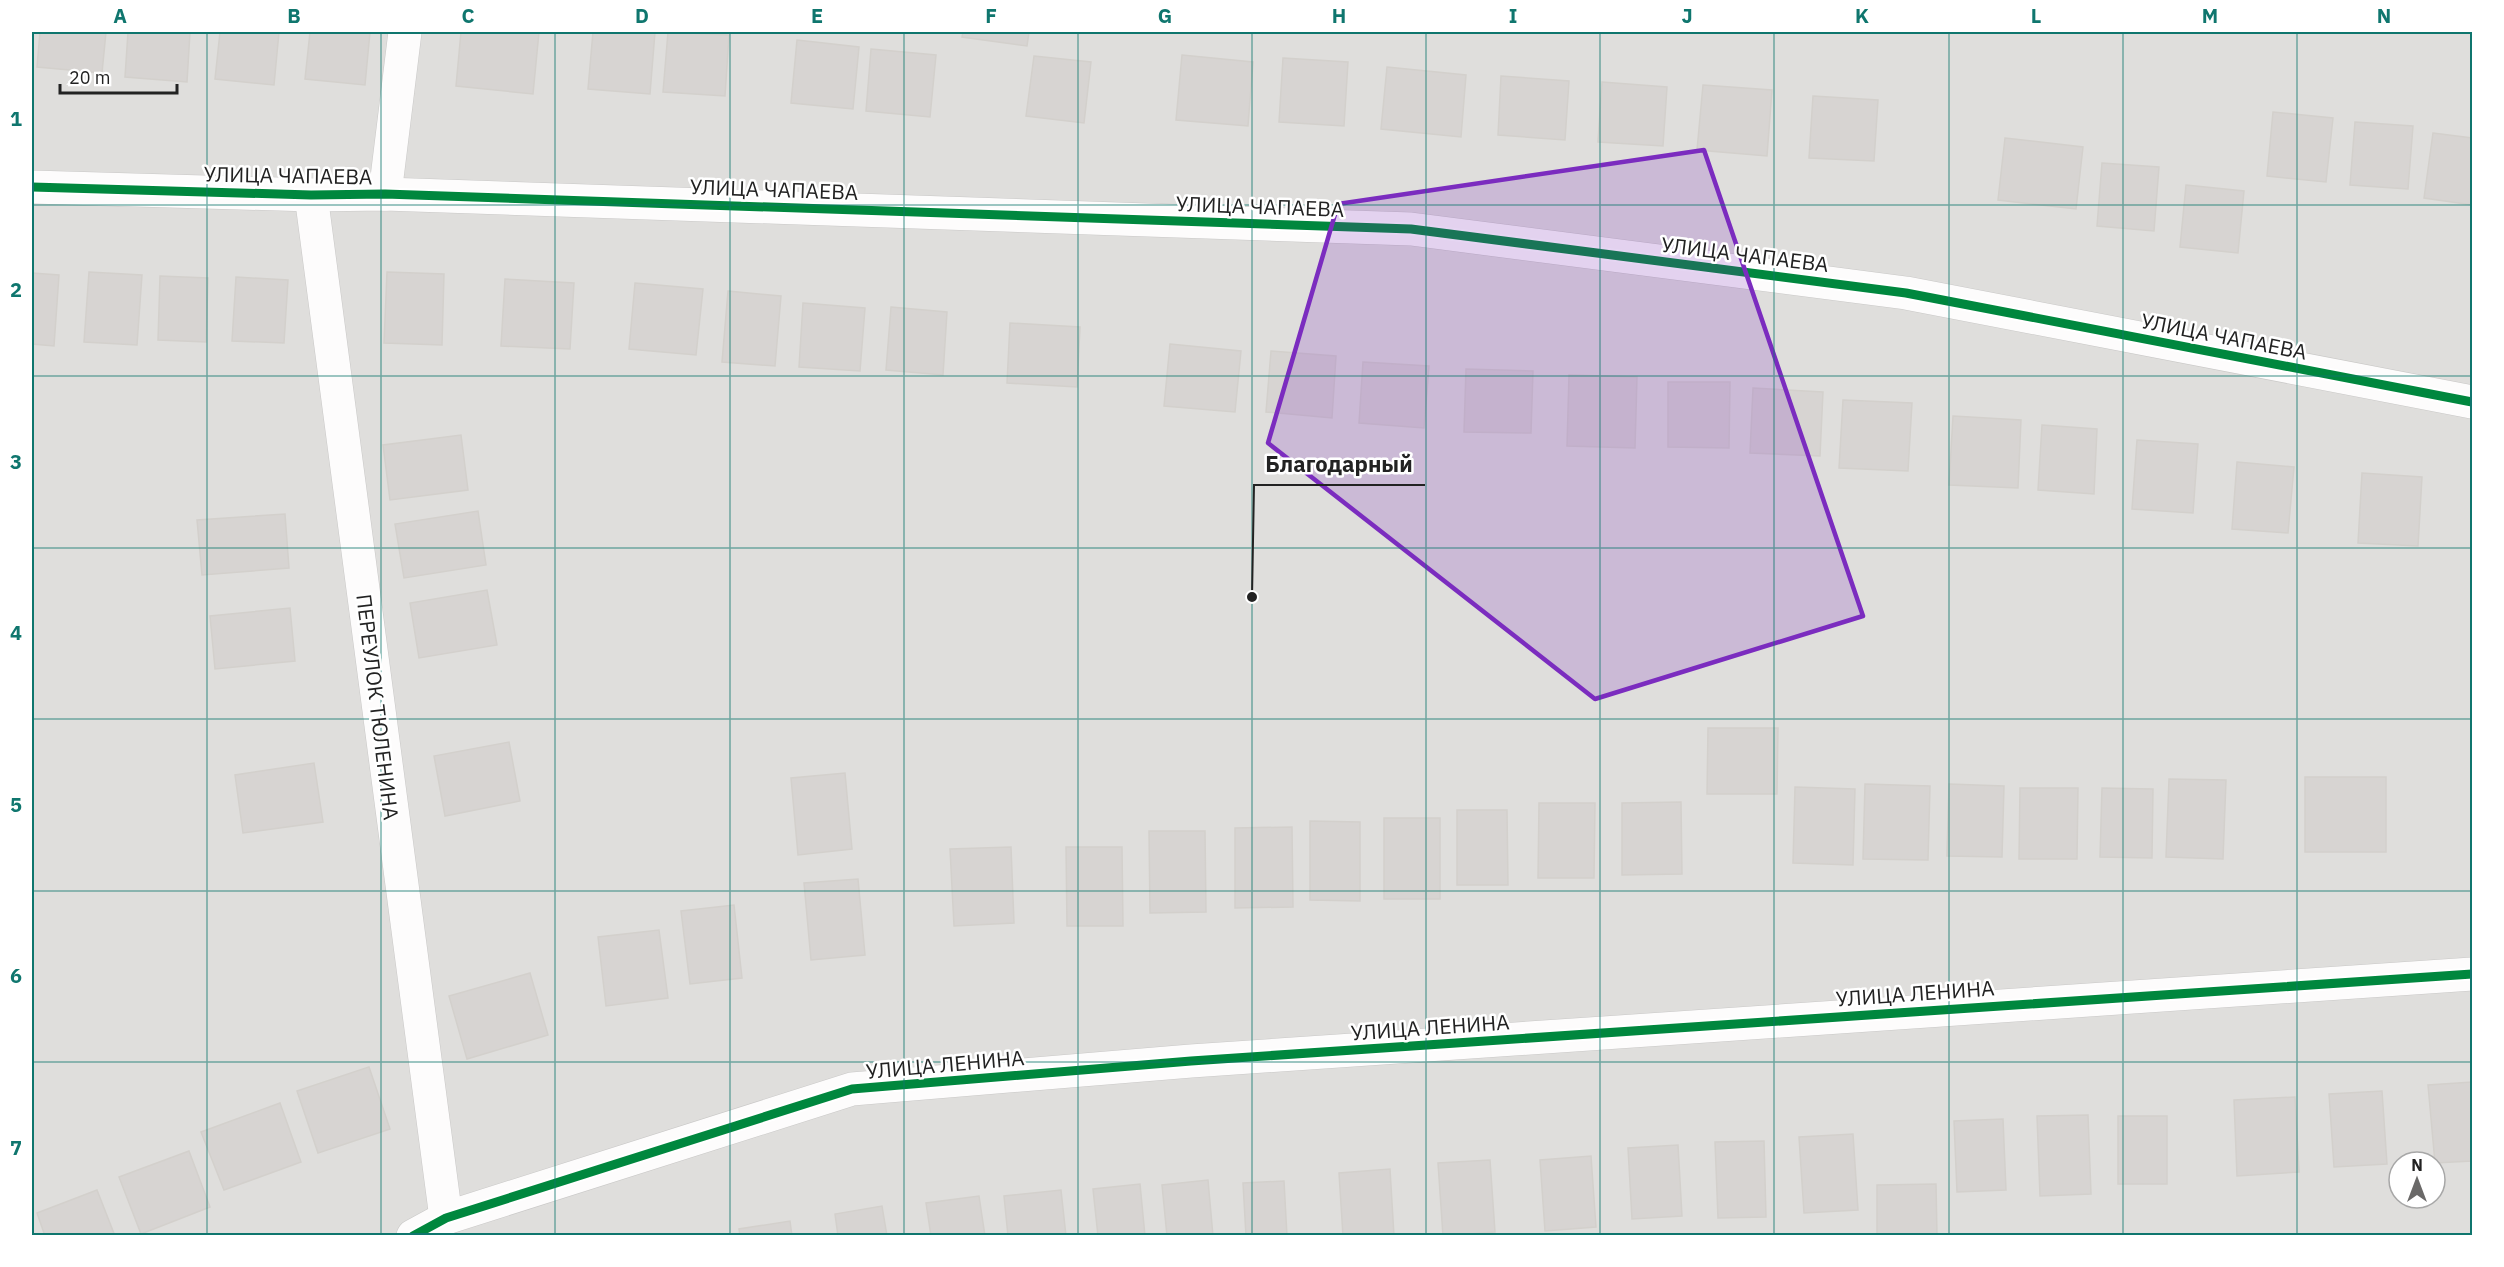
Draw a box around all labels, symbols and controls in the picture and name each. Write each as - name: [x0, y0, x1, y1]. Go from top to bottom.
- text: A: [113, 2, 127, 29]
- text: B: [287, 2, 301, 29]
- text: C: [461, 2, 475, 29]
- text: D: [635, 2, 649, 29]
- text: E: [811, 2, 823, 29]
- text: F: [985, 2, 997, 29]
- text: G: [1158, 2, 1172, 29]
- text: H: [1332, 2, 1346, 29]
- text: I: [1509, 2, 1517, 29]
- text: J: [1681, 2, 1693, 29]
- text: K: [1855, 2, 1869, 29]
- text: L: [2031, 2, 2041, 29]
- text: M: [2202, 2, 2218, 29]
- text: N: [2377, 2, 2391, 29]
- scale bar: [60, 57, 177, 95]
- text: 20 m: [69, 66, 111, 89]
- text: 1: [10, 105, 22, 132]
- street label: УЛИЦА ЧАПАЕВА: [203, 160, 373, 190]
- street label: УЛИЦА ЧАПАЕВА: [689, 172, 859, 206]
- street label: УЛИЦА ЧАПАЕВА: [1175, 189, 1345, 223]
- street label: УЛИЦА ЧАПАЕВА: [1660, 230, 1830, 278]
- text: 2: [10, 276, 22, 303]
- street label: УЛИЦА ЧАПАЕВА: [2139, 306, 2309, 366]
- callout: Благодарный: [1254, 445, 1425, 485]
- text: 3: [10, 448, 22, 475]
- text: Благодарный: [1265, 449, 1413, 478]
- street label: ПЕРЕУЛОК ТЮЛЕНИНА: [350, 592, 406, 822]
- text: 4: [10, 619, 22, 646]
- text: 5: [10, 791, 22, 818]
- text: 6: [10, 962, 22, 989]
- street label: УЛИЦА ЛЕНИНА: [1835, 973, 1995, 1013]
- street label: УЛИЦА ЛЕНИНА: [1350, 1007, 1510, 1047]
- street label: УЛИЦА ЛЕНИНА: [865, 1043, 1025, 1085]
- text: 7: [10, 1134, 22, 1161]
- north arrow: [2387, 1150, 2447, 1210]
- text: N: [2411, 1155, 2423, 1175]

